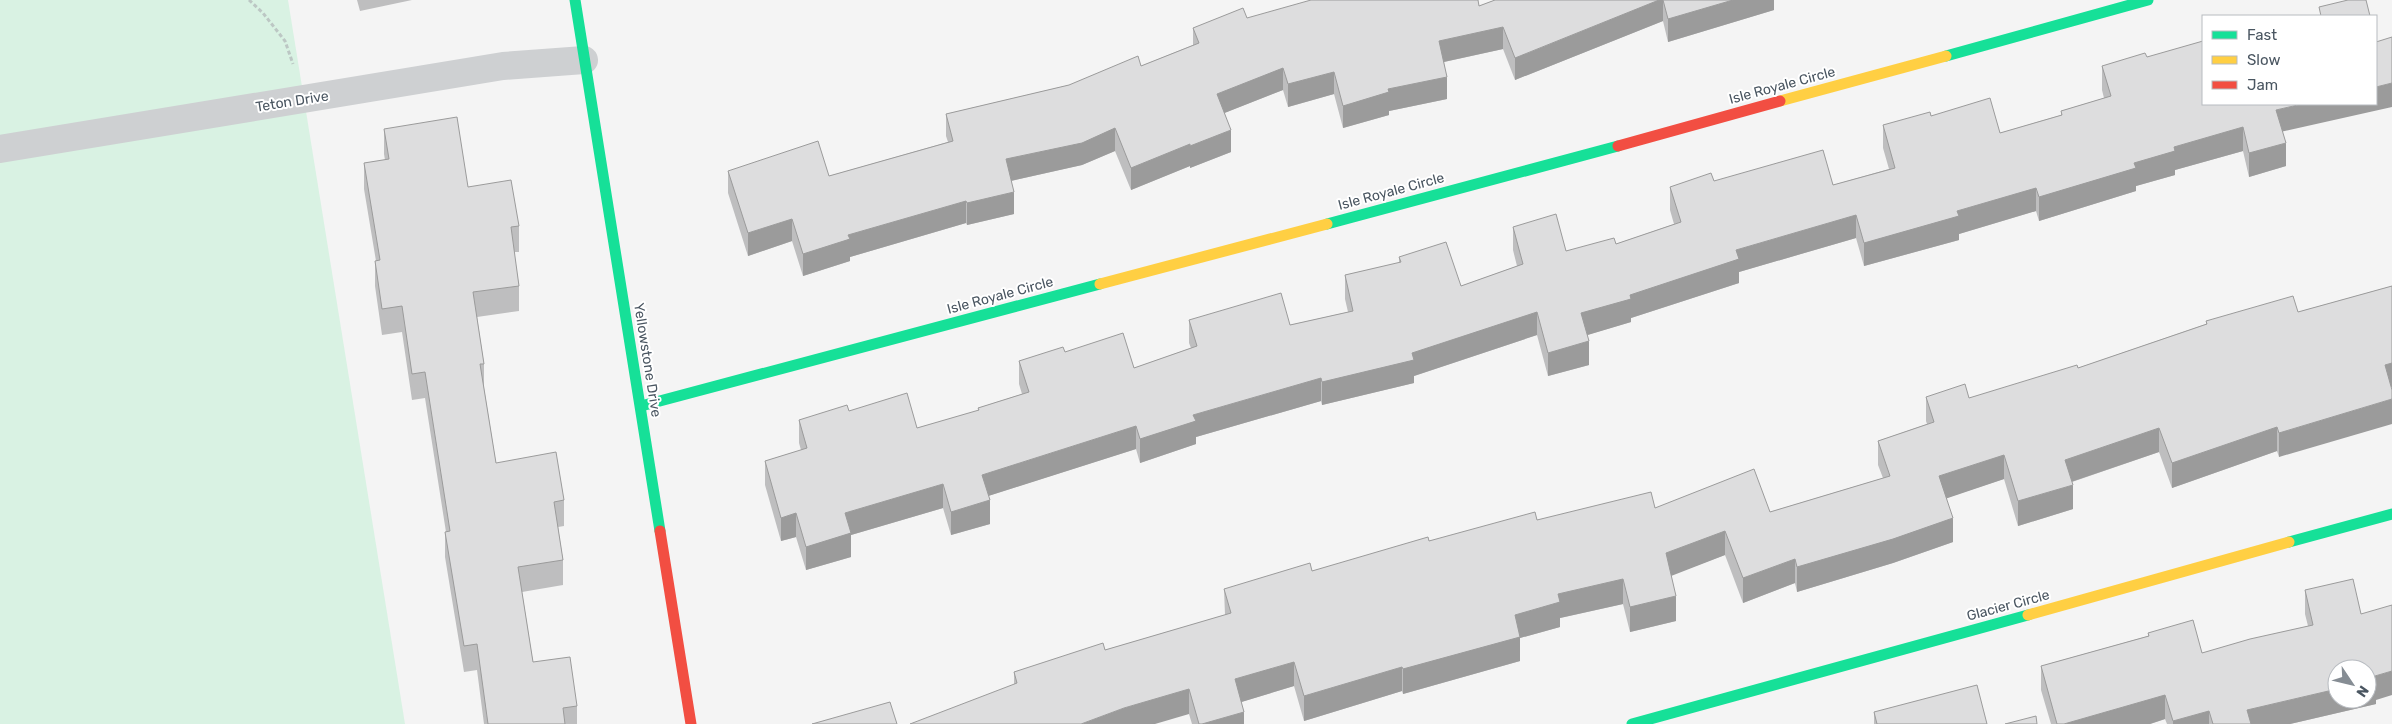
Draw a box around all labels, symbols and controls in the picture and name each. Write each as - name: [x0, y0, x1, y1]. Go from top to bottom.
- legend: [2202, 15, 2377, 105]
- text: Fast: [2247, 26, 2277, 44]
- text: Slow: [2247, 51, 2280, 69]
- street label: Isle Royale Circle: [1727, 63, 1837, 108]
- text: Jam: [2247, 76, 2278, 94]
- street label: Teton Drive: [254, 87, 330, 116]
- street label: Isle Royale Circle: [1336, 169, 1446, 214]
- street label: Isle Royale Circle: [945, 273, 1055, 318]
- street label: Yellowstone Drive: [630, 302, 665, 419]
- street label: Glacier Circle: [1965, 586, 2051, 625]
- north arrow: [2327, 659, 2377, 709]
- text: N: [2352, 682, 2372, 700]

